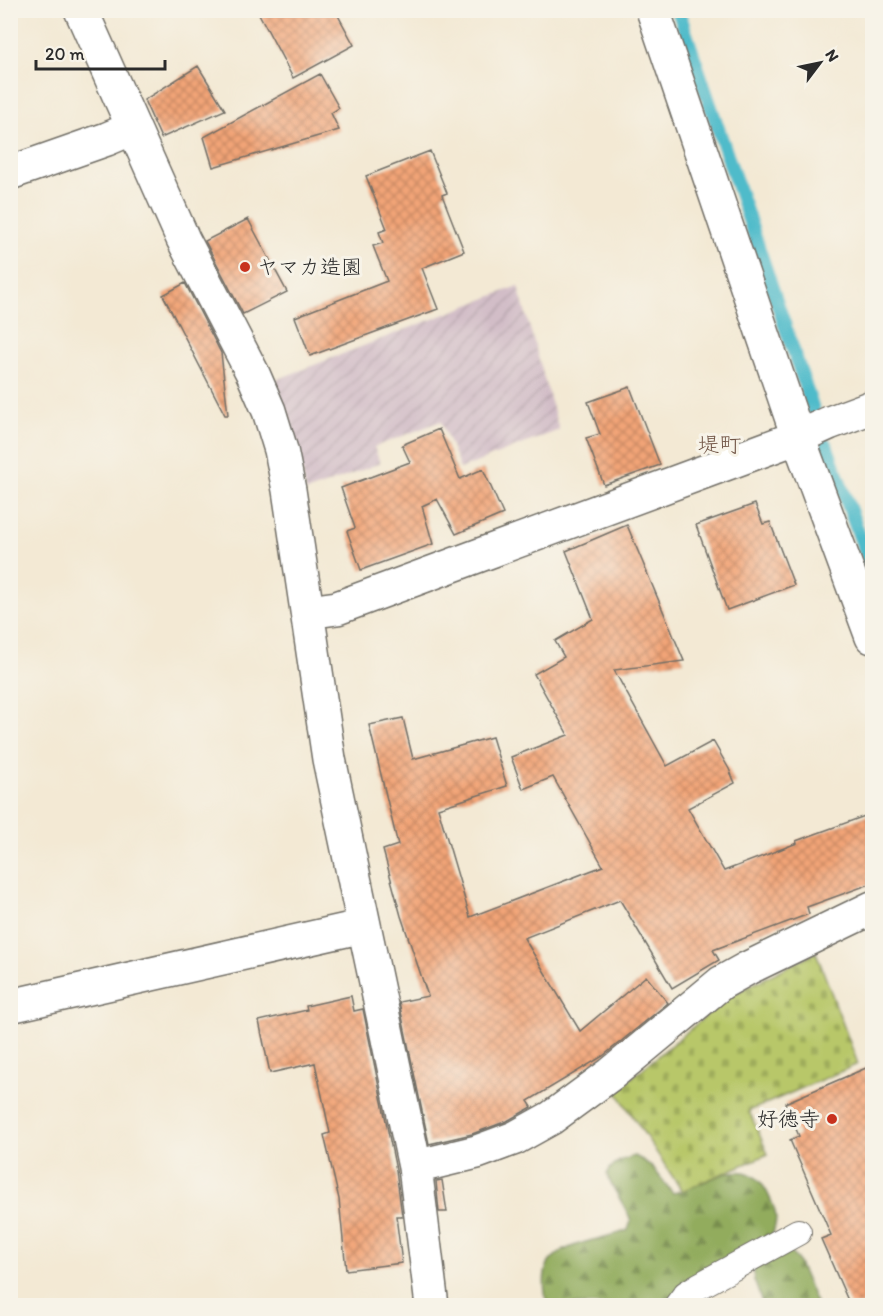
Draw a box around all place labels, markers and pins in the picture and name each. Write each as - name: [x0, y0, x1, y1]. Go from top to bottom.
- place label: ヤマカ造園: [257, 254, 362, 279]
- marker: ヤマカ造園: [238, 260, 252, 274]
- place label: 好徳寺: [757, 1106, 820, 1131]
- marker: 好徳寺: [825, 1112, 839, 1126]

